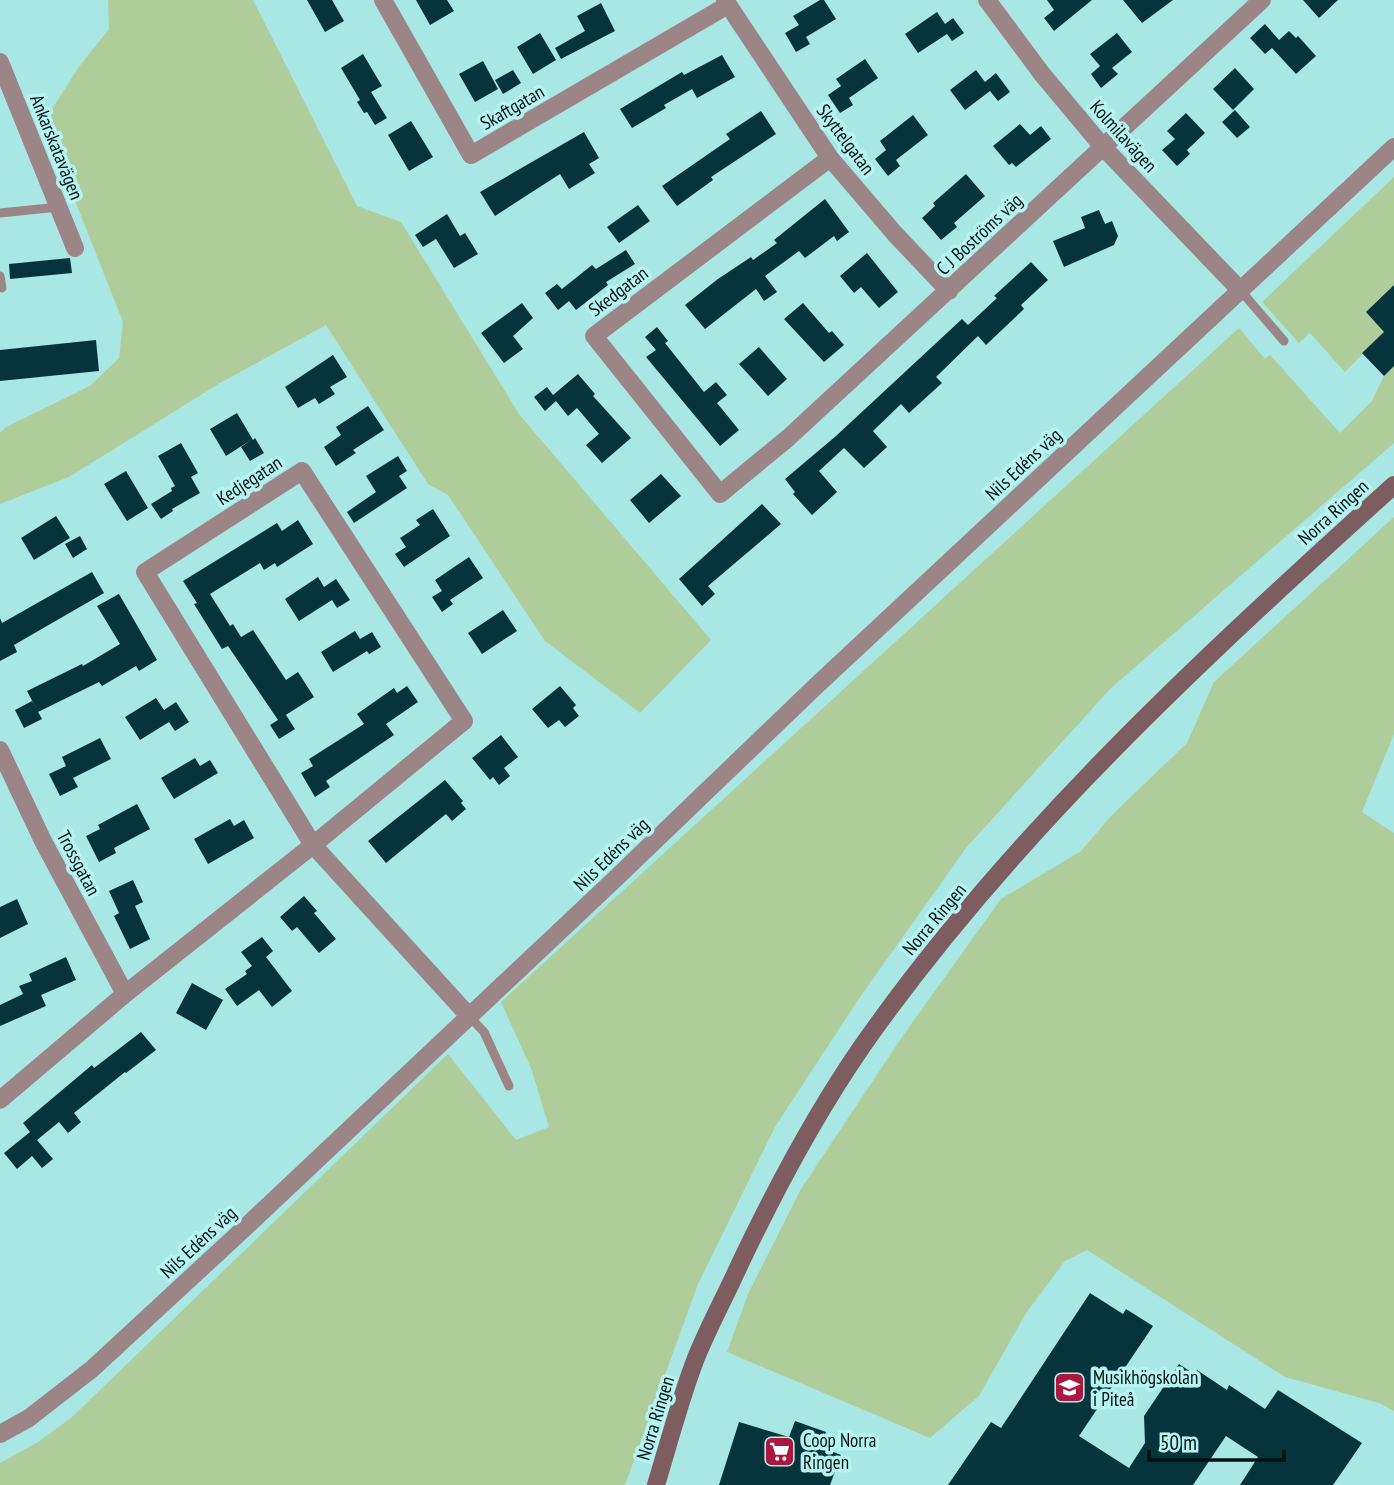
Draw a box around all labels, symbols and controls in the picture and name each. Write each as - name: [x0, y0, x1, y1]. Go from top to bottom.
- street label: Skaftgatan: [476, 79, 548, 135]
- street label: Ankarskatavägen: [25, 91, 89, 203]
- street label: Kolmilavägen: [1085, 95, 1163, 177]
- street label: Skyttelgatan: [812, 99, 880, 179]
- street label: C J Boströms väg: [931, 188, 1027, 280]
- street label: Skedgatan: [583, 261, 653, 321]
- street label: Nils Edéns väg: [980, 423, 1066, 505]
- street label: Kedjegatan: [212, 450, 286, 510]
- street label: Norra Ringen: [1293, 474, 1373, 550]
- street label: Nils Edéns väg: [568, 812, 654, 896]
- street label: Trossgatan: [52, 826, 106, 900]
- street label: Norra Ringen: [897, 878, 971, 960]
- street label: Nils Edéns väg: [155, 1201, 241, 1283]
- place label: Musikhögskolan i Piteå: [1093, 1365, 1198, 1411]
- school or university icon: Musikhögskolan i Piteå: [1053, 1371, 1087, 1405]
- street label: Norra Ringen: [631, 1373, 679, 1463]
- scale bar: [1149, 1418, 1284, 1462]
- place label: Coop Norra Ringen: [803, 1428, 876, 1474]
- text: 50 m: [1160, 1429, 1197, 1456]
- supermarket icon: Coop Norra Ringen: [763, 1434, 797, 1468]

